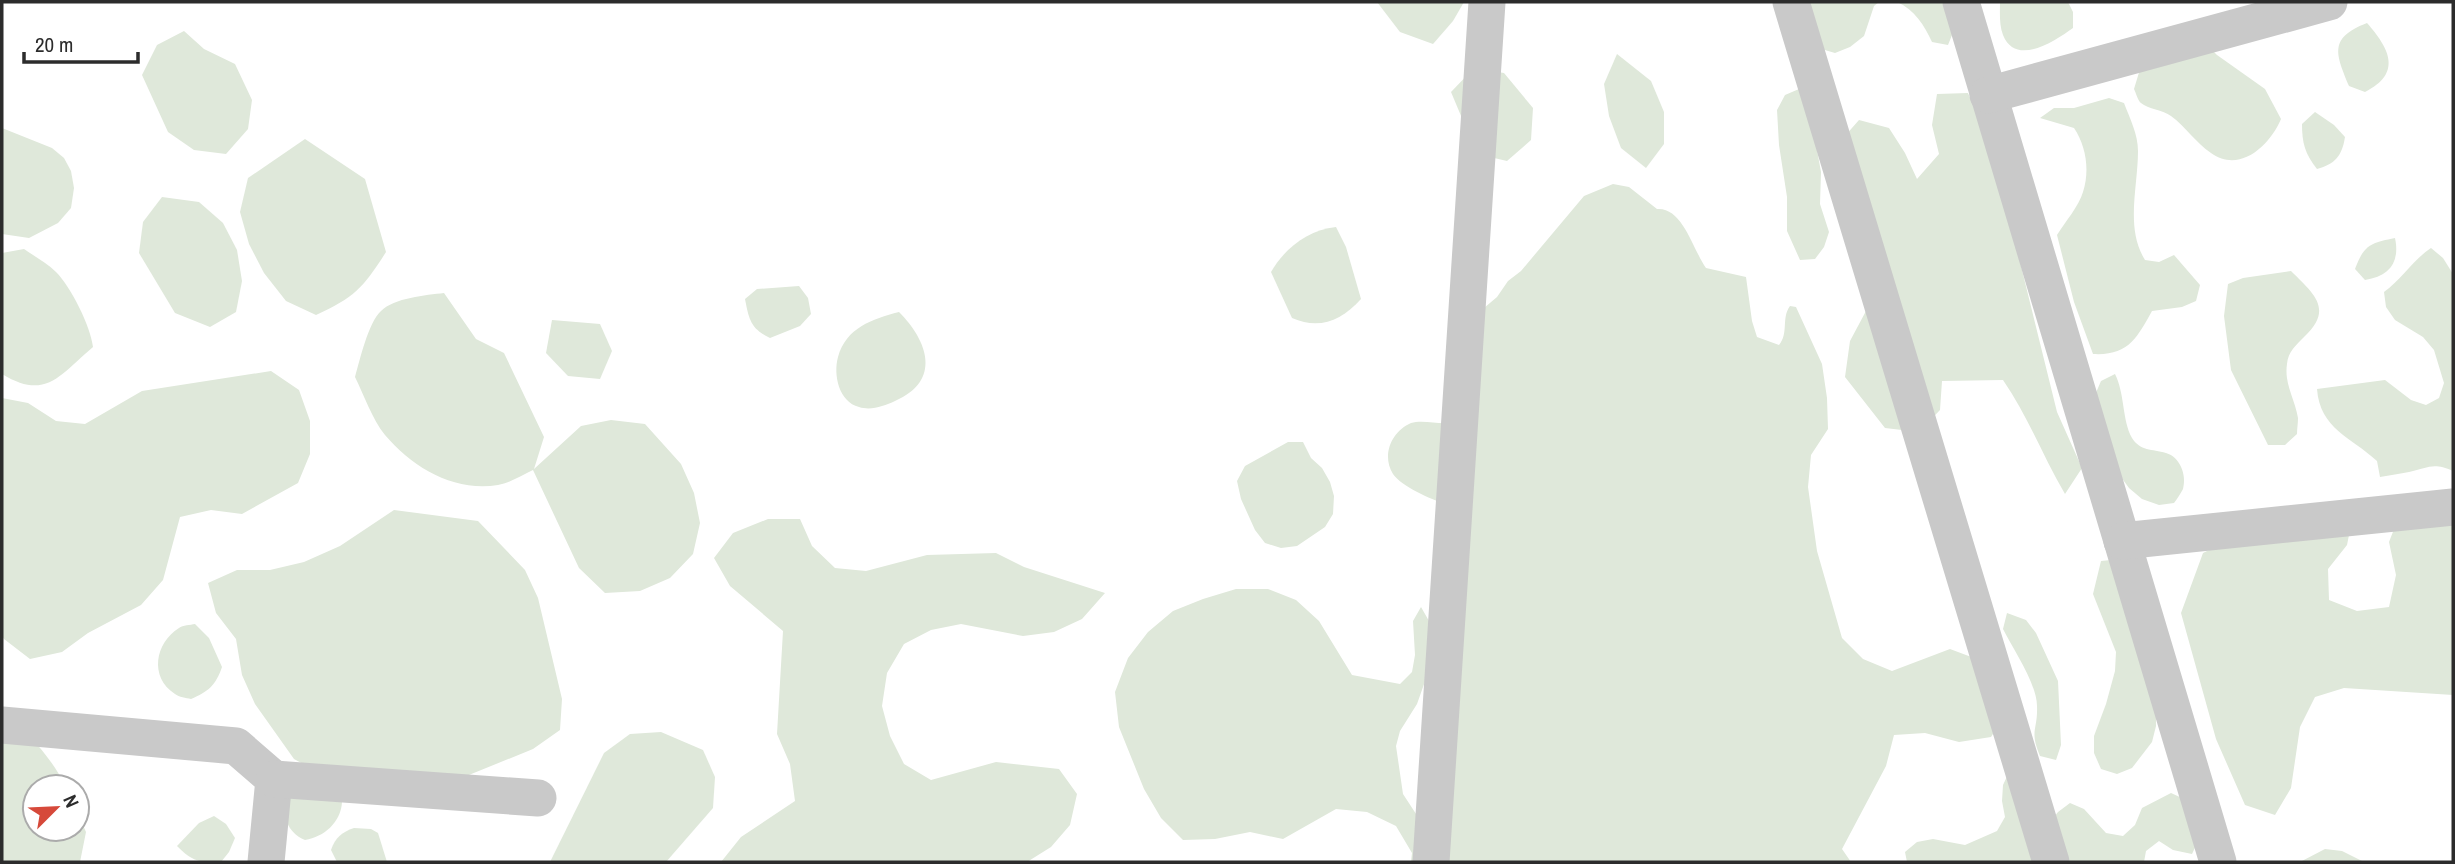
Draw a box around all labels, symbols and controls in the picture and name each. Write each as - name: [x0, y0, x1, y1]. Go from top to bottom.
- scale bar: [24, 21, 138, 65]
- text: 20 m: [35, 30, 73, 59]
- north arrow: [21, 773, 91, 843]
- text: N: [57, 791, 86, 812]

